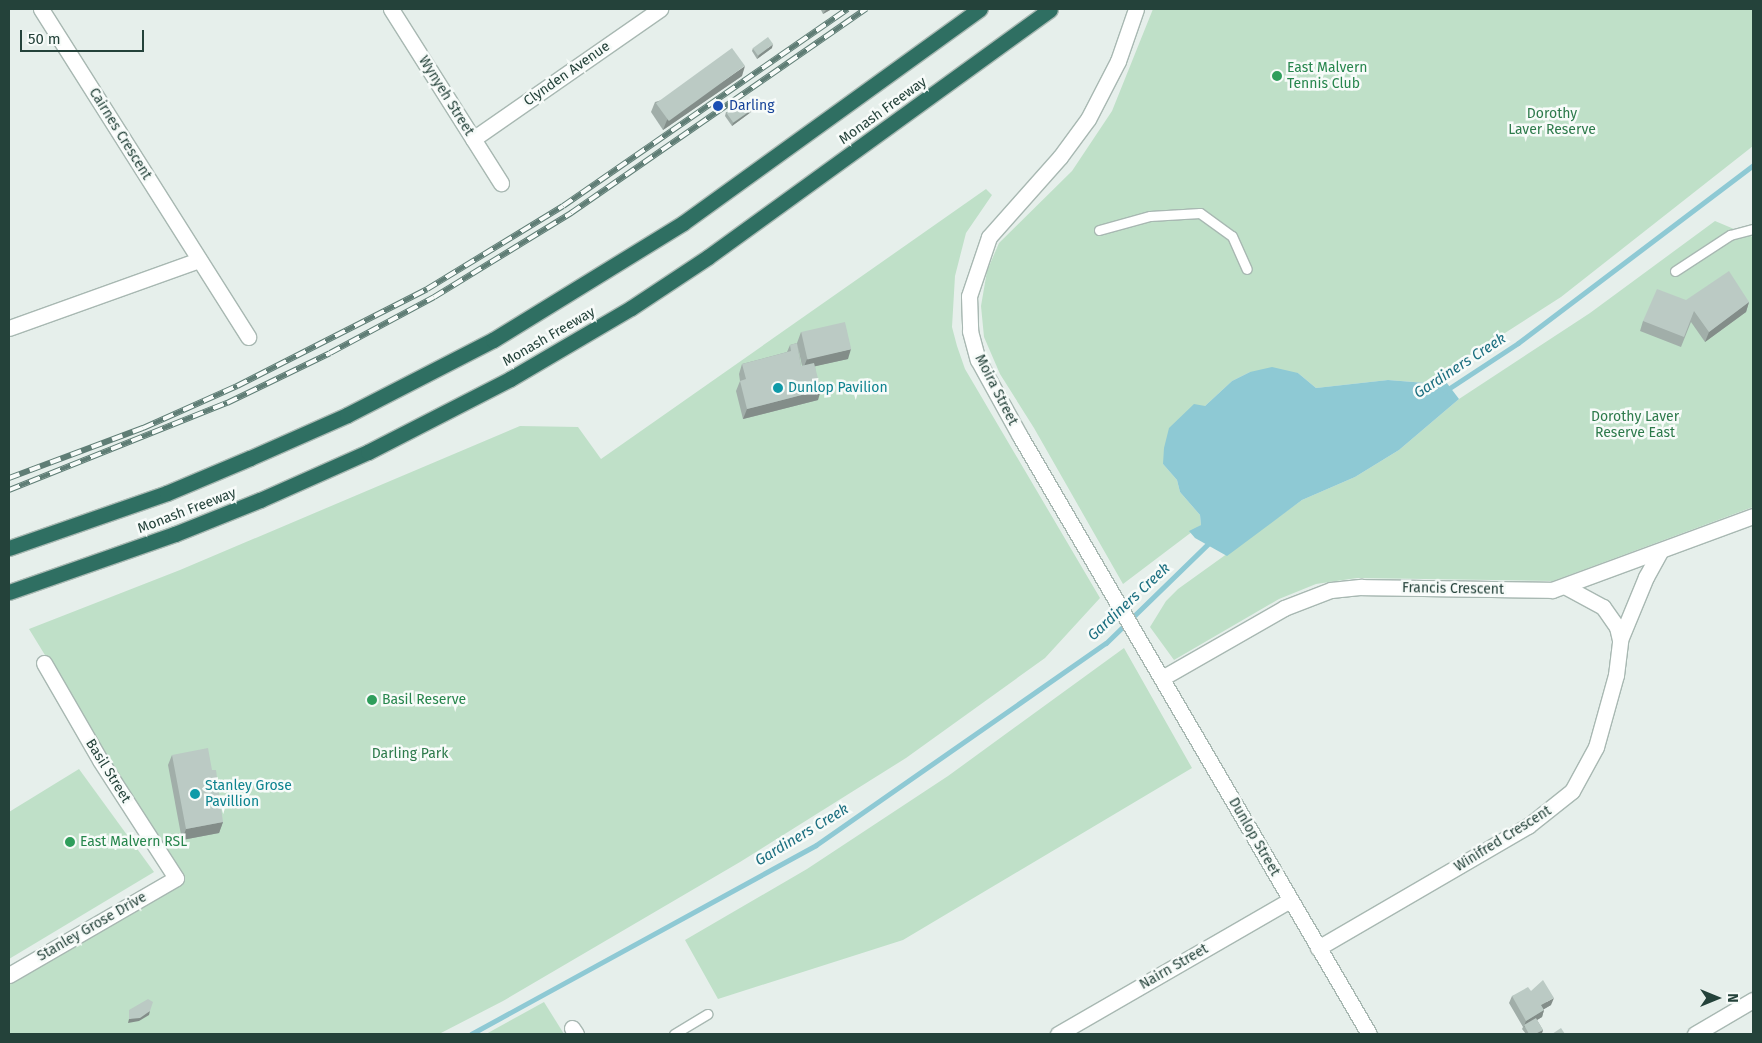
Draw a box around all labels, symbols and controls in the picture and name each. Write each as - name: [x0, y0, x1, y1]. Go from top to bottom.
- scale bar: [22, 20, 146, 52]
- text: 50 m: [28, 30, 61, 48]
- street label: Clynden Avenue: [521, 38, 613, 110]
- street label: Wynyeh Street: [415, 53, 477, 139]
- place label: East Malvern Tennis Club: [1287, 60, 1367, 92]
- marker: East Malvern Tennis Club: [1271, 70, 1283, 82]
- street label: Monash Freeway: [836, 74, 930, 148]
- street label: Cairnes Crescent: [85, 85, 155, 183]
- place label: Darling: [729, 98, 774, 114]
- marker: Darling: [711, 99, 725, 113]
- park label: Dorothy Laver Reserve: [1508, 106, 1596, 138]
- street label: Monash Freeway: [500, 304, 598, 370]
- water label: Gardiners Creek: [1411, 330, 1509, 402]
- street label: Moira Street: [971, 352, 1021, 428]
- place label: Dunlop Pavilion: [788, 380, 888, 396]
- marker: Dunlop Pavilion: [772, 382, 784, 394]
- park label: Dorothy Laver Reserve East: [1591, 409, 1679, 442]
- street label: Monash Freeway: [135, 485, 239, 537]
- water label: Gardiners Creek: [1084, 559, 1174, 645]
- street label: Francis Crescent: [1402, 580, 1504, 598]
- place label: Basil Reserve: [382, 692, 466, 708]
- marker: Basil Reserve: [366, 694, 378, 706]
- street label: Basil Street: [82, 736, 134, 806]
- park label: Darling Park: [372, 746, 448, 762]
- place label: Stanley Grose Pavillion: [205, 778, 292, 810]
- marker: Stanley Grose Pavillion: [189, 788, 201, 800]
- street label: Dunlop Street: [1225, 795, 1283, 879]
- water label: Gardiners Creek: [752, 800, 852, 870]
- street label: Winifred Crescent: [1451, 802, 1555, 876]
- place label: East Malvern RSL: [80, 834, 187, 850]
- marker: East Malvern RSL: [64, 836, 76, 848]
- street label: Stanley Grose Drive: [34, 889, 150, 965]
- street label: Nairn Street: [1137, 941, 1211, 993]
- north arrow: [1692, 973, 1742, 1023]
- text: N: [1724, 993, 1741, 1003]

